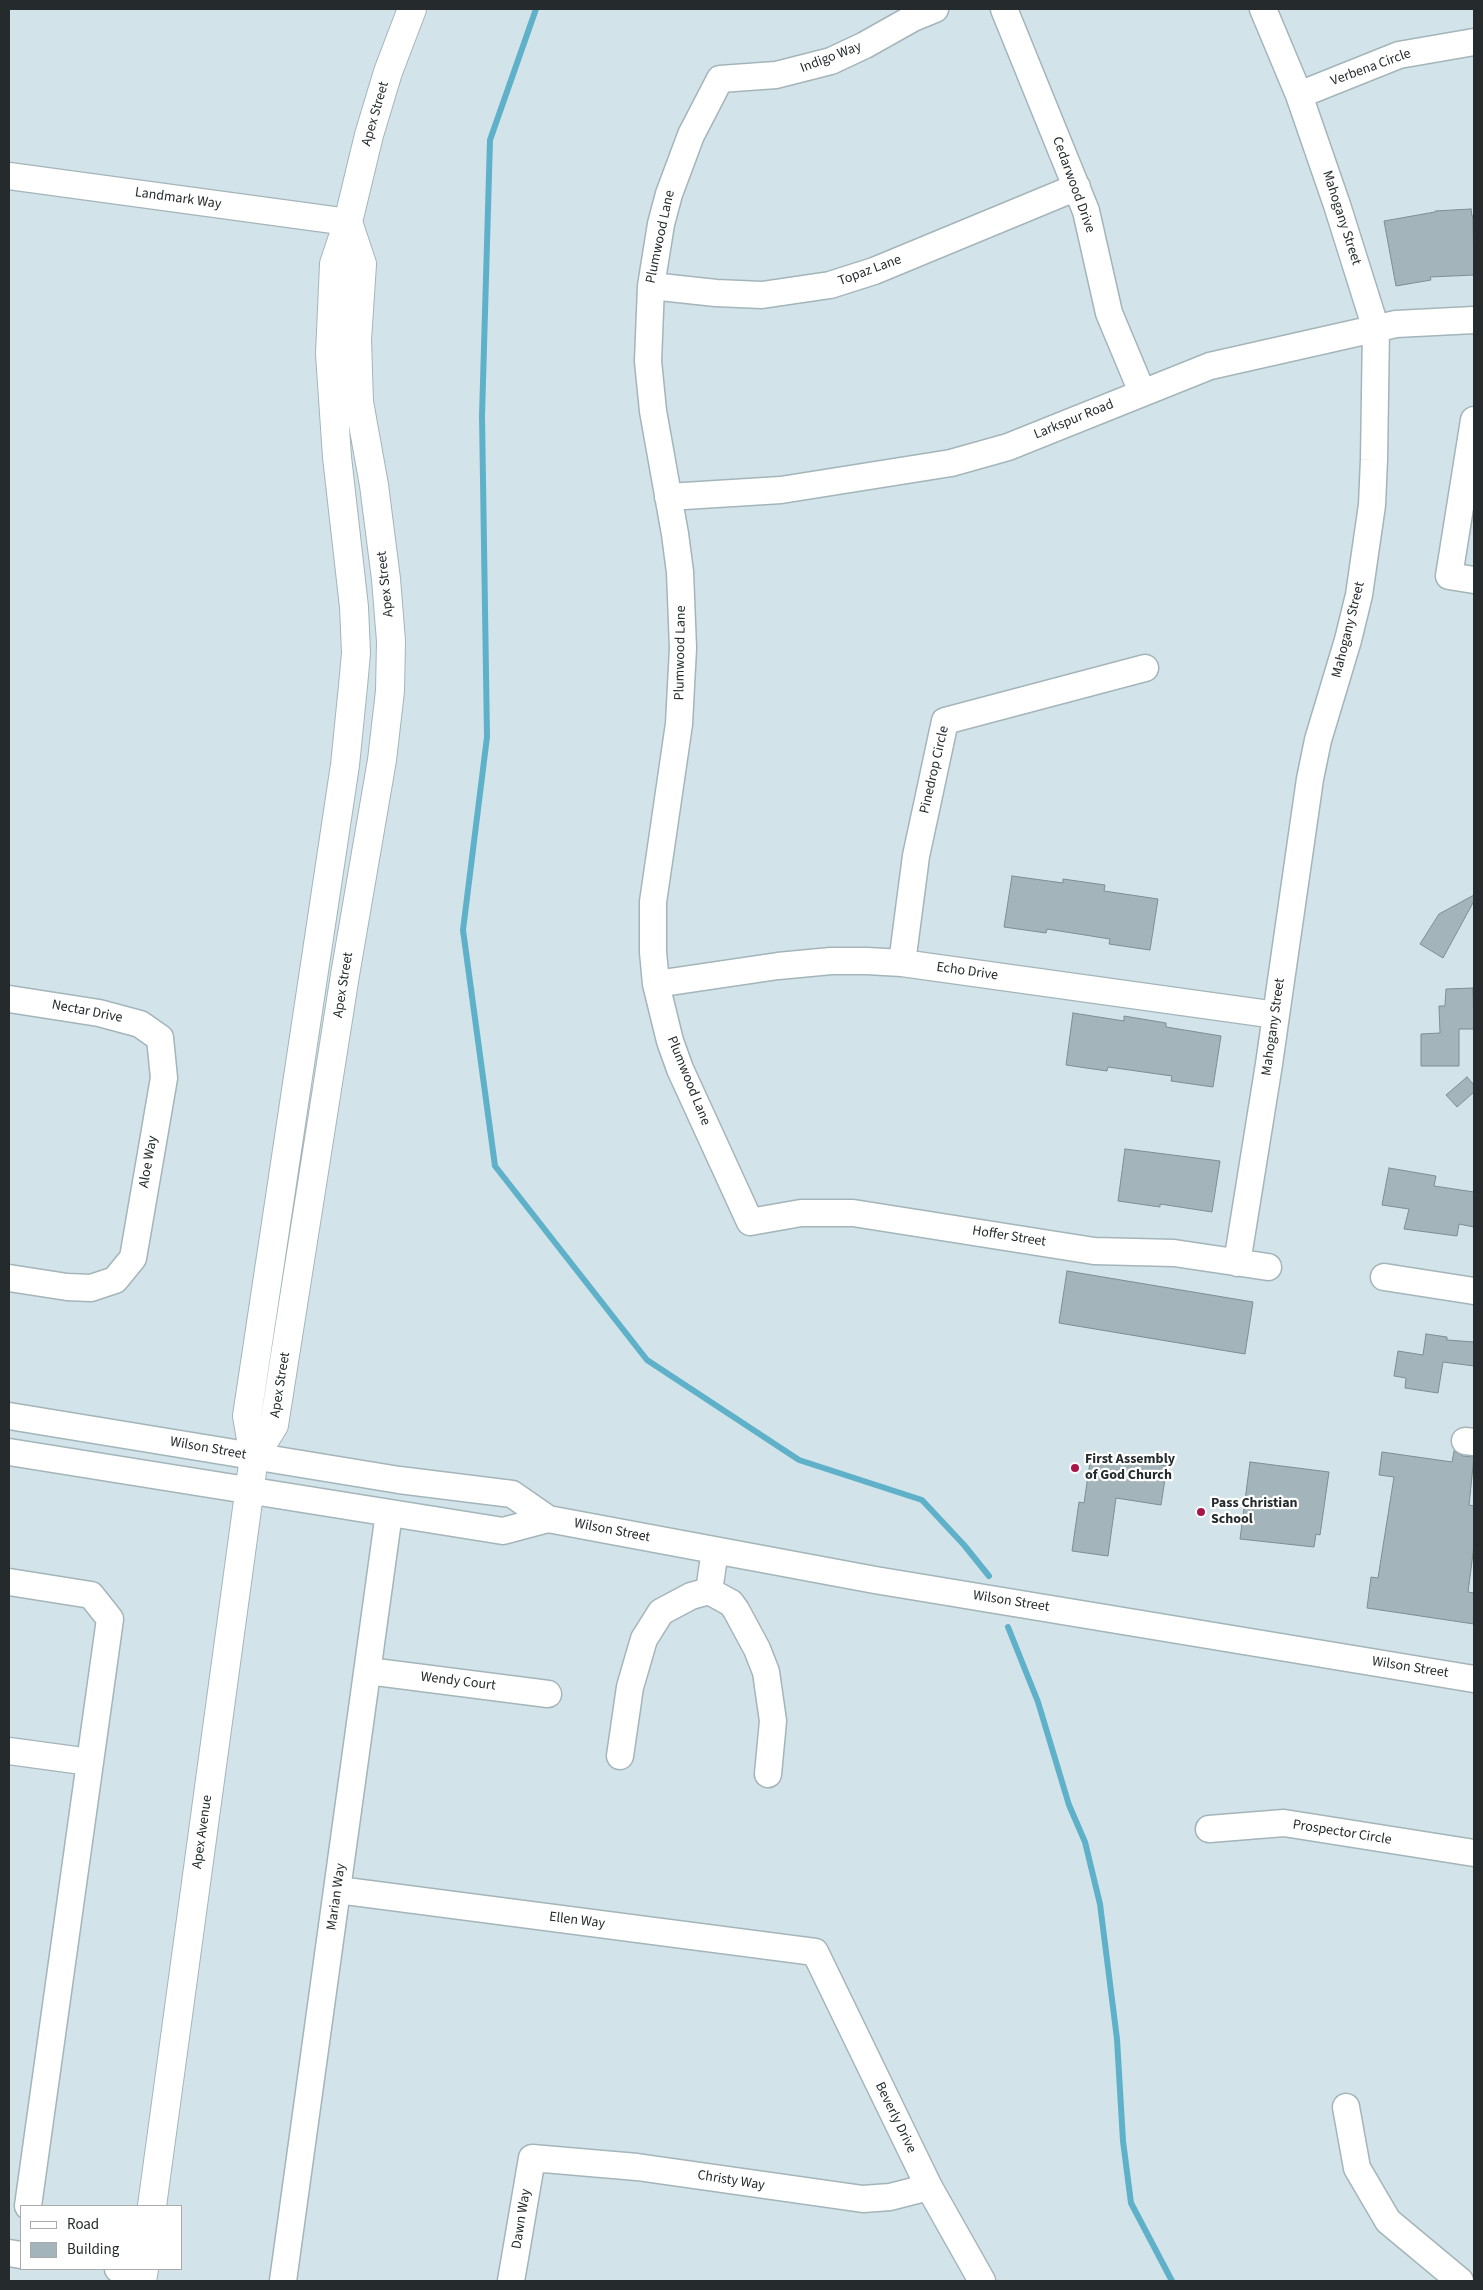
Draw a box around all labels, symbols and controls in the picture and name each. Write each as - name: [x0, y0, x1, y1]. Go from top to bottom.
- street label: Indigo Way: [798, 39, 864, 77]
- street label: Verbena Circle: [1329, 46, 1413, 90]
- street label: Apex Street: [359, 80, 393, 148]
- street label: Cedarwood Drive: [1048, 135, 1098, 235]
- street label: Mahogany Street: [1318, 169, 1364, 267]
- street label: Landmark Way: [134, 185, 222, 213]
- street label: Plumwood Lane: [643, 189, 679, 285]
- street label: Topaz Lane: [836, 252, 904, 290]
- street label: Larkspur Road: [1032, 396, 1116, 444]
- street label: Apex Street: [374, 550, 398, 618]
- street label: Mahogany Street: [1329, 580, 1369, 680]
- street label: Plumwood Lane: [672, 605, 690, 701]
- street label: Pinedrop Circle: [917, 724, 953, 816]
- street label: Apex Street: [331, 951, 357, 1019]
- street label: Echo Drive: [935, 959, 999, 985]
- street label: Mahogany Street: [1259, 977, 1289, 1077]
- street label: Nectar Drive: [50, 997, 124, 1027]
- street label: Plumwood Lane: [662, 1034, 714, 1128]
- street label: Aloe Way: [136, 1135, 162, 1189]
- street label: Hoffer Street: [971, 1223, 1047, 1251]
- street label: Apex Street: [268, 1351, 294, 1419]
- street label: Wilson Street: [169, 1434, 247, 1464]
- place label: First Assembly of God Church: [1085, 1452, 1175, 1484]
- marker: First Assembly of God Church: [1069, 1462, 1081, 1474]
- place label: Pass Christian School: [1211, 1496, 1298, 1528]
- marker: Pass Christian School: [1195, 1506, 1207, 1518]
- street label: Wilson Street: [573, 1515, 651, 1547]
- street label: Wilson Street: [972, 1588, 1050, 1616]
- street label: Wilson Street: [1371, 1654, 1449, 1682]
- street label: Wendy Court: [420, 1669, 496, 1695]
- street label: Apex Avenue: [190, 1794, 216, 1870]
- street label: Prospector Circle: [1291, 1817, 1393, 1849]
- street label: Marian Way: [324, 1862, 350, 1932]
- street label: Ellen Way: [548, 1909, 606, 1933]
- street label: Beverly Drive: [871, 2080, 919, 2156]
- street label: Christy Way: [696, 2167, 766, 2195]
- street label: Dawn Way: [509, 2188, 535, 2250]
- legend: [20, 2205, 182, 2270]
- text: Road: [67, 2214, 99, 2235]
- text: Building: [67, 2239, 119, 2260]

